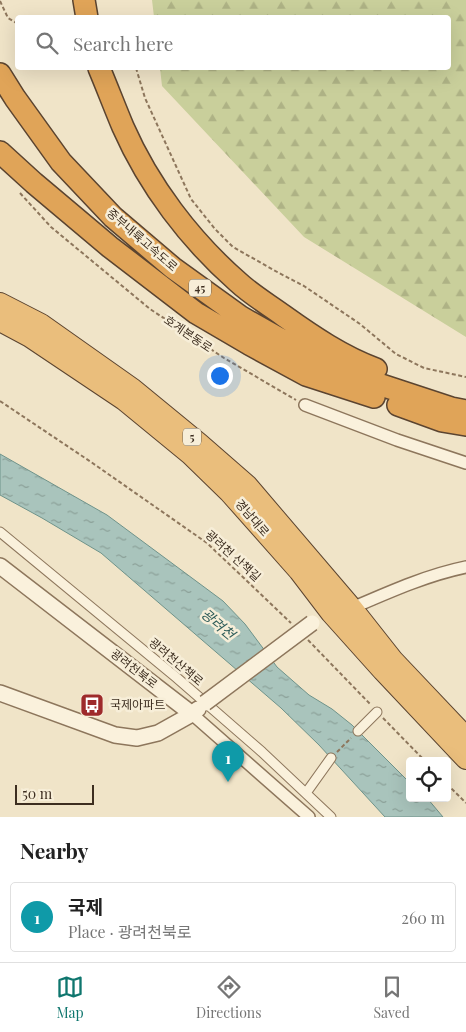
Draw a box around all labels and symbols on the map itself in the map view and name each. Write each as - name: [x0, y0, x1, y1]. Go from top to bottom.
- street label: 중부내륙고속도로: [104, 204, 181, 274]
- road number: 45: [189, 280, 211, 296]
- street label: 호계본동로: [161, 311, 216, 355]
- your location: [207, 363, 233, 389]
- road number: 5: [183, 428, 201, 446]
- street label: 경남대로: [232, 495, 273, 539]
- street label: 광려천 산책길: [203, 526, 265, 584]
- water label: 광려천: [197, 604, 240, 644]
- street label: 광려천산책로: [146, 634, 207, 689]
- street label: 광려천북로: [108, 645, 161, 692]
- bus stop icon: 국제아파트: [79, 692, 105, 718]
- place label: 국제아파트: [110, 696, 165, 712]
- pin: 1: [212, 741, 244, 782]
- scale bar: [15, 782, 94, 805]

